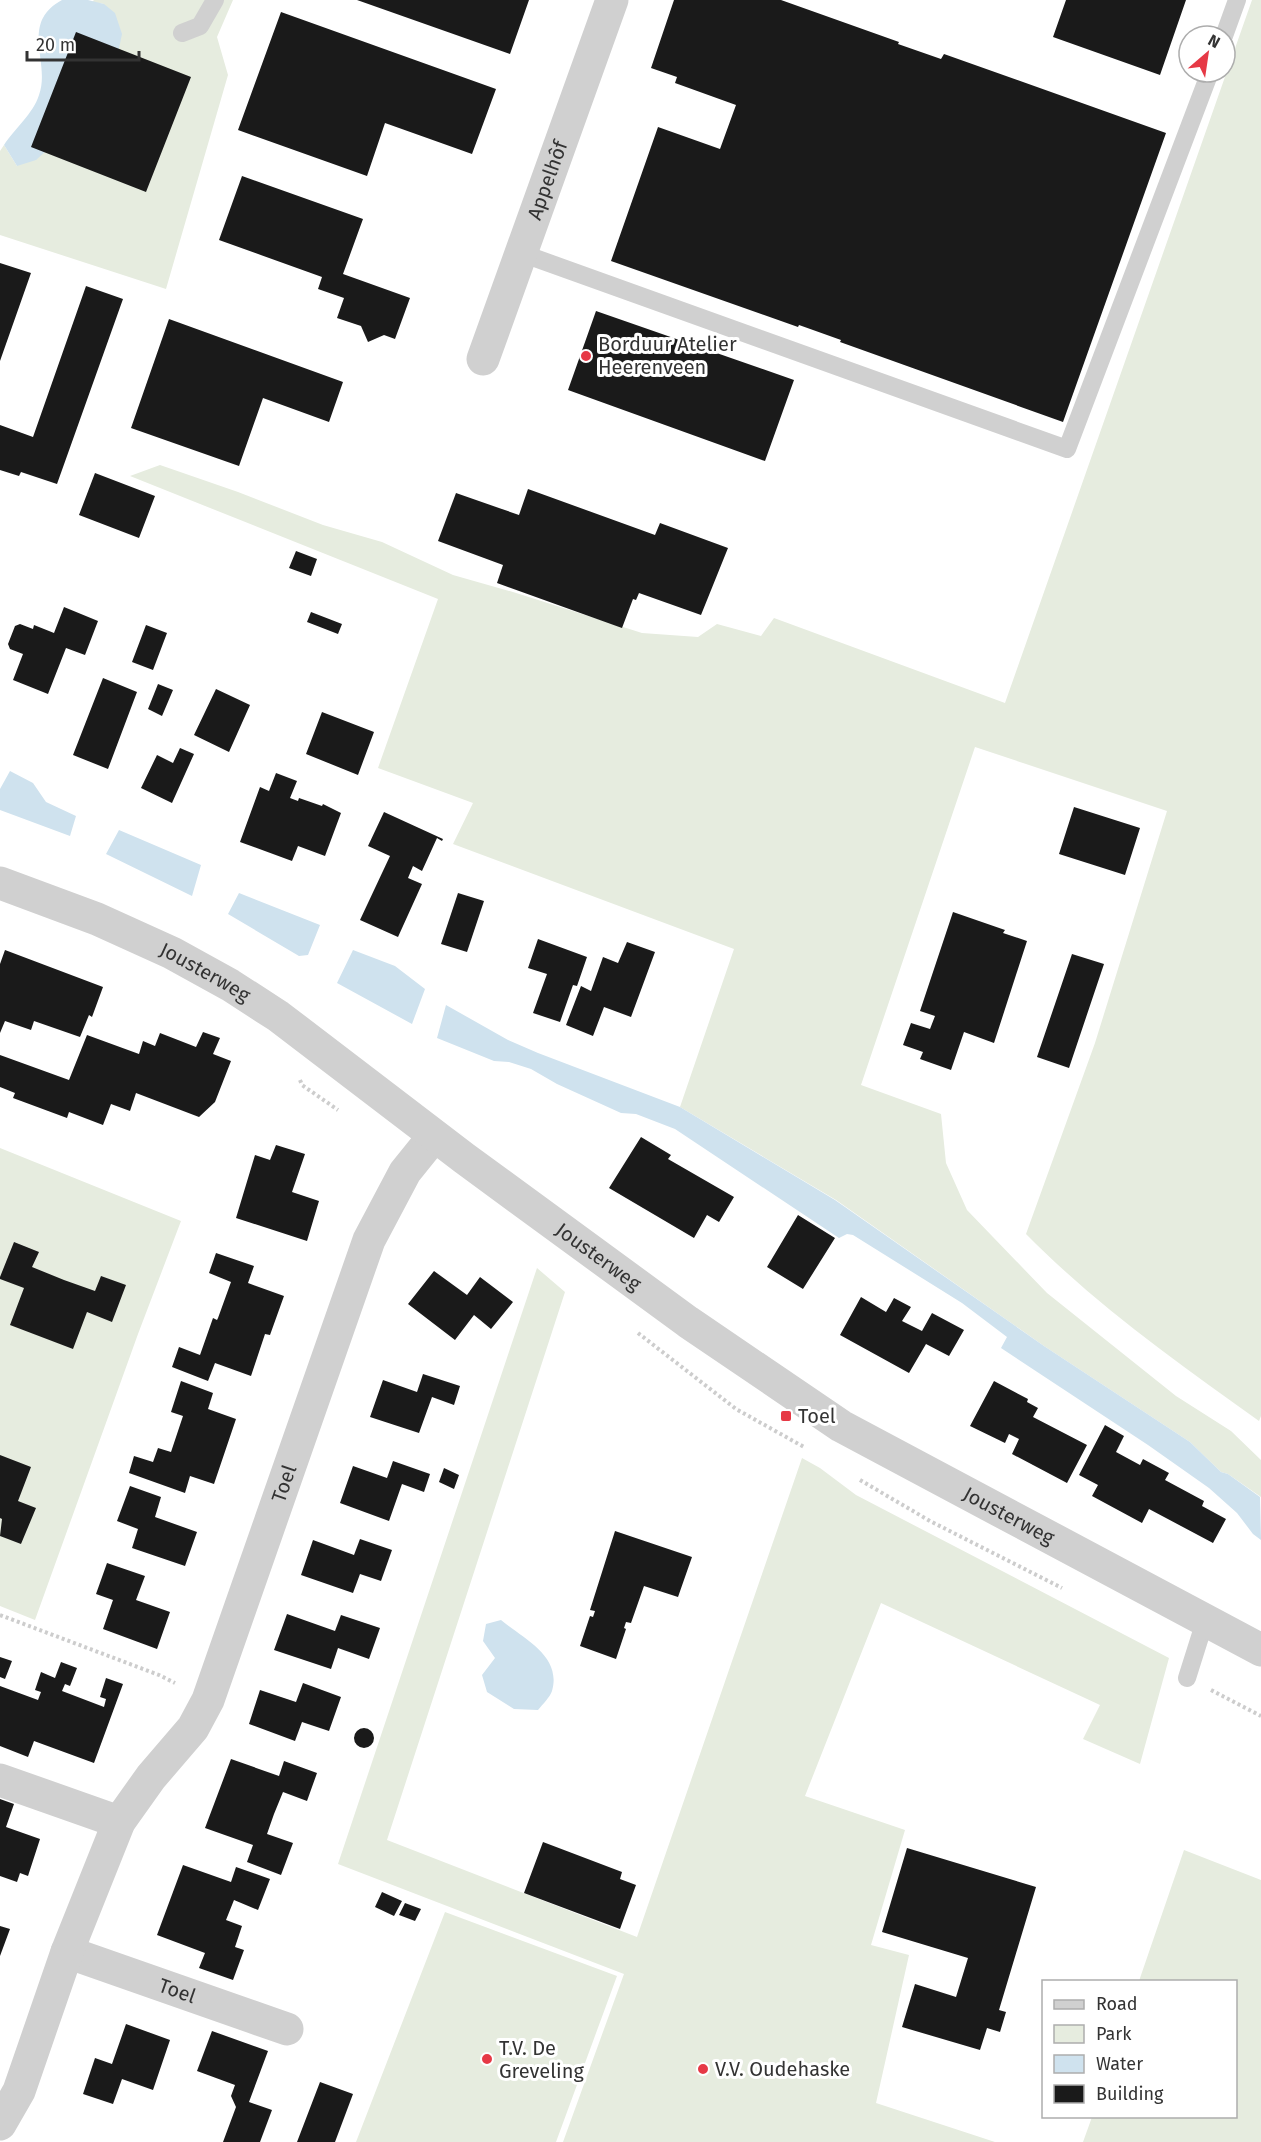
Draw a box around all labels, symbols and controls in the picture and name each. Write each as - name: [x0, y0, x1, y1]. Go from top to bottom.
- scale bar: [27, 24, 140, 62]
- north arrow: [1177, 24, 1237, 84]
- text: N: [1205, 30, 1223, 52]
- text: 20 m: [36, 34, 75, 56]
- street label: Appelhôf: [522, 136, 573, 223]
- place label: Borduur Atelier Heerenveen: [598, 332, 737, 379]
- marker: Borduur Atelier Heerenveen: [579, 349, 593, 363]
- street label: Jousterweg: [156, 937, 255, 1007]
- street label: Jousterweg: [551, 1217, 646, 1296]
- place label: Toel: [798, 1404, 836, 1428]
- marker: Toel: [779, 1409, 793, 1423]
- street label: Toel: [266, 1462, 301, 1505]
- street label: Jousterweg: [959, 1481, 1059, 1550]
- street label: Toel: [156, 1973, 199, 2008]
- legend: [1042, 1980, 1237, 2118]
- text: Road: [1096, 1993, 1138, 2015]
- text: Park: [1096, 2023, 1132, 2045]
- place label: T.V. De Greveling: [499, 2036, 584, 2083]
- marker: T.V. De Greveling: [480, 2052, 494, 2066]
- text: Water: [1096, 2053, 1143, 2075]
- place label: V.V. Oudehaske: [715, 2057, 850, 2081]
- marker: V.V. Oudehaske: [696, 2062, 710, 2076]
- text: Building: [1096, 2083, 1164, 2105]

